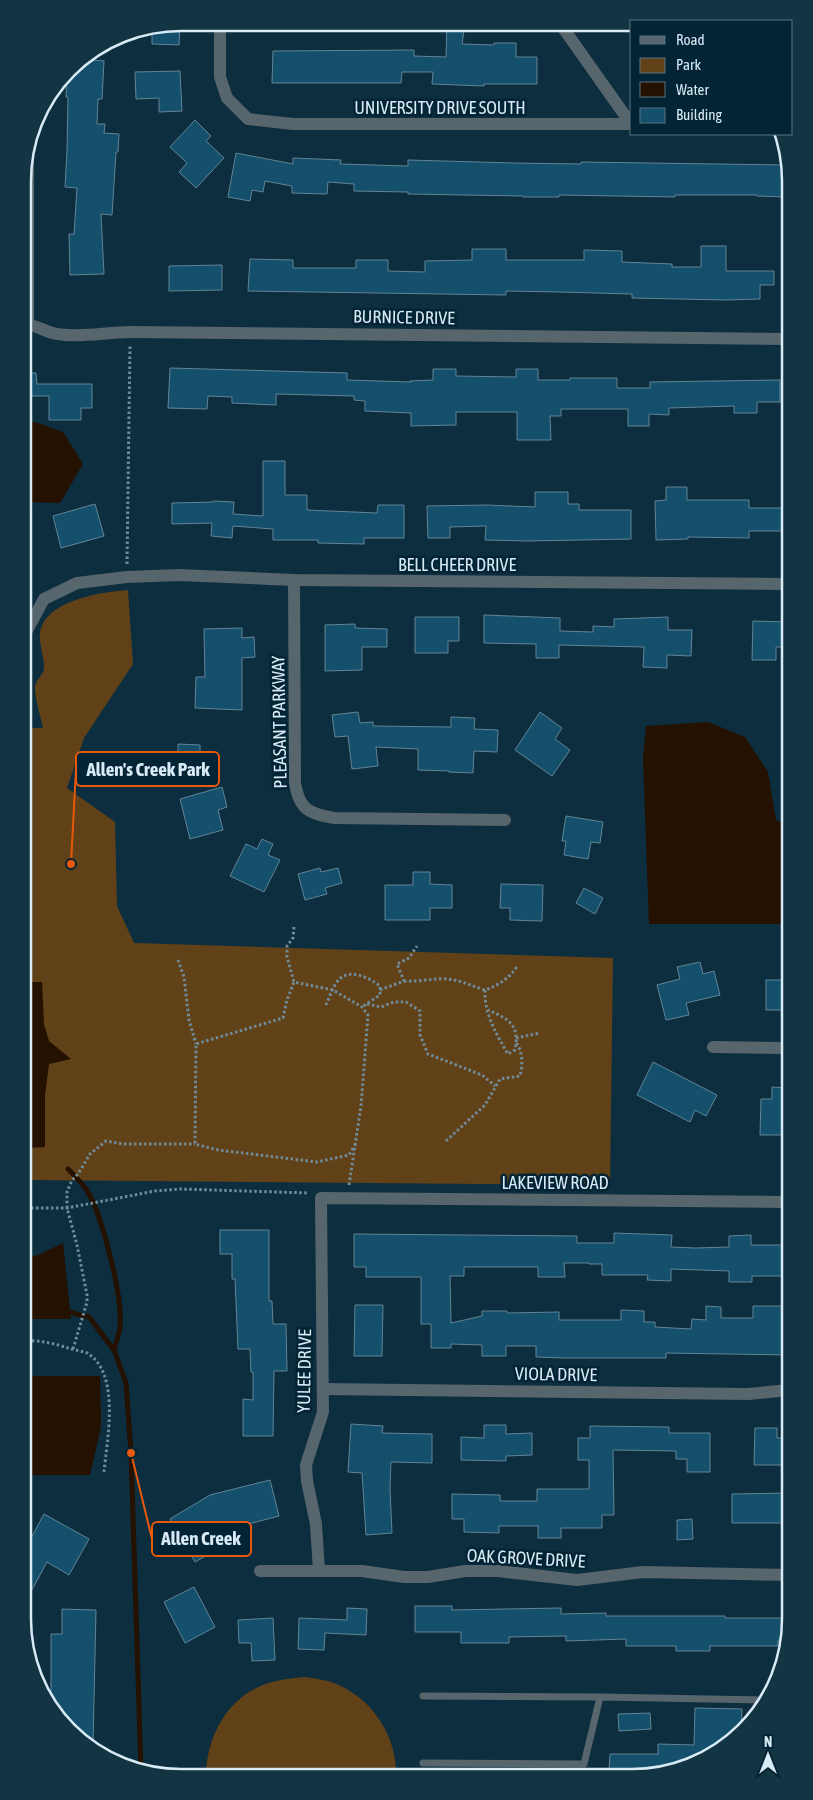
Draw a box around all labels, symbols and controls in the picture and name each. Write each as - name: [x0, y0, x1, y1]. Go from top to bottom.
- legend: [630, 20, 793, 135]
- text: Road: [676, 31, 705, 48]
- text: Park: [676, 56, 701, 73]
- text: Water: [676, 81, 709, 98]
- street label: UNIVERSITY DRIVE SOUTH: [354, 97, 526, 118]
- text: Building: [676, 106, 722, 123]
- street label: BURNICE DRIVE: [353, 306, 455, 328]
- street label: BELL CHEER DRIVE: [398, 554, 516, 575]
- street label: PLEASANT PARKWAY: [267, 655, 291, 789]
- callout: Allen's Creek Park: [76, 752, 219, 786]
- text: Allen's Creek Park: [85, 758, 210, 780]
- street label: LAKEVIEW ROAD: [501, 1172, 609, 1193]
- street label: YULEE DRIVE: [293, 1329, 315, 1413]
- street label: VIOLA DRIVE: [515, 1363, 598, 1385]
- callout: Allen Creek: [152, 1522, 251, 1556]
- text: Allen Creek: [160, 1527, 241, 1549]
- street label: OAK GROVE DRIVE: [466, 1544, 586, 1572]
- north arrow: [743, 1730, 793, 1780]
- text: N: [764, 1734, 772, 1750]

